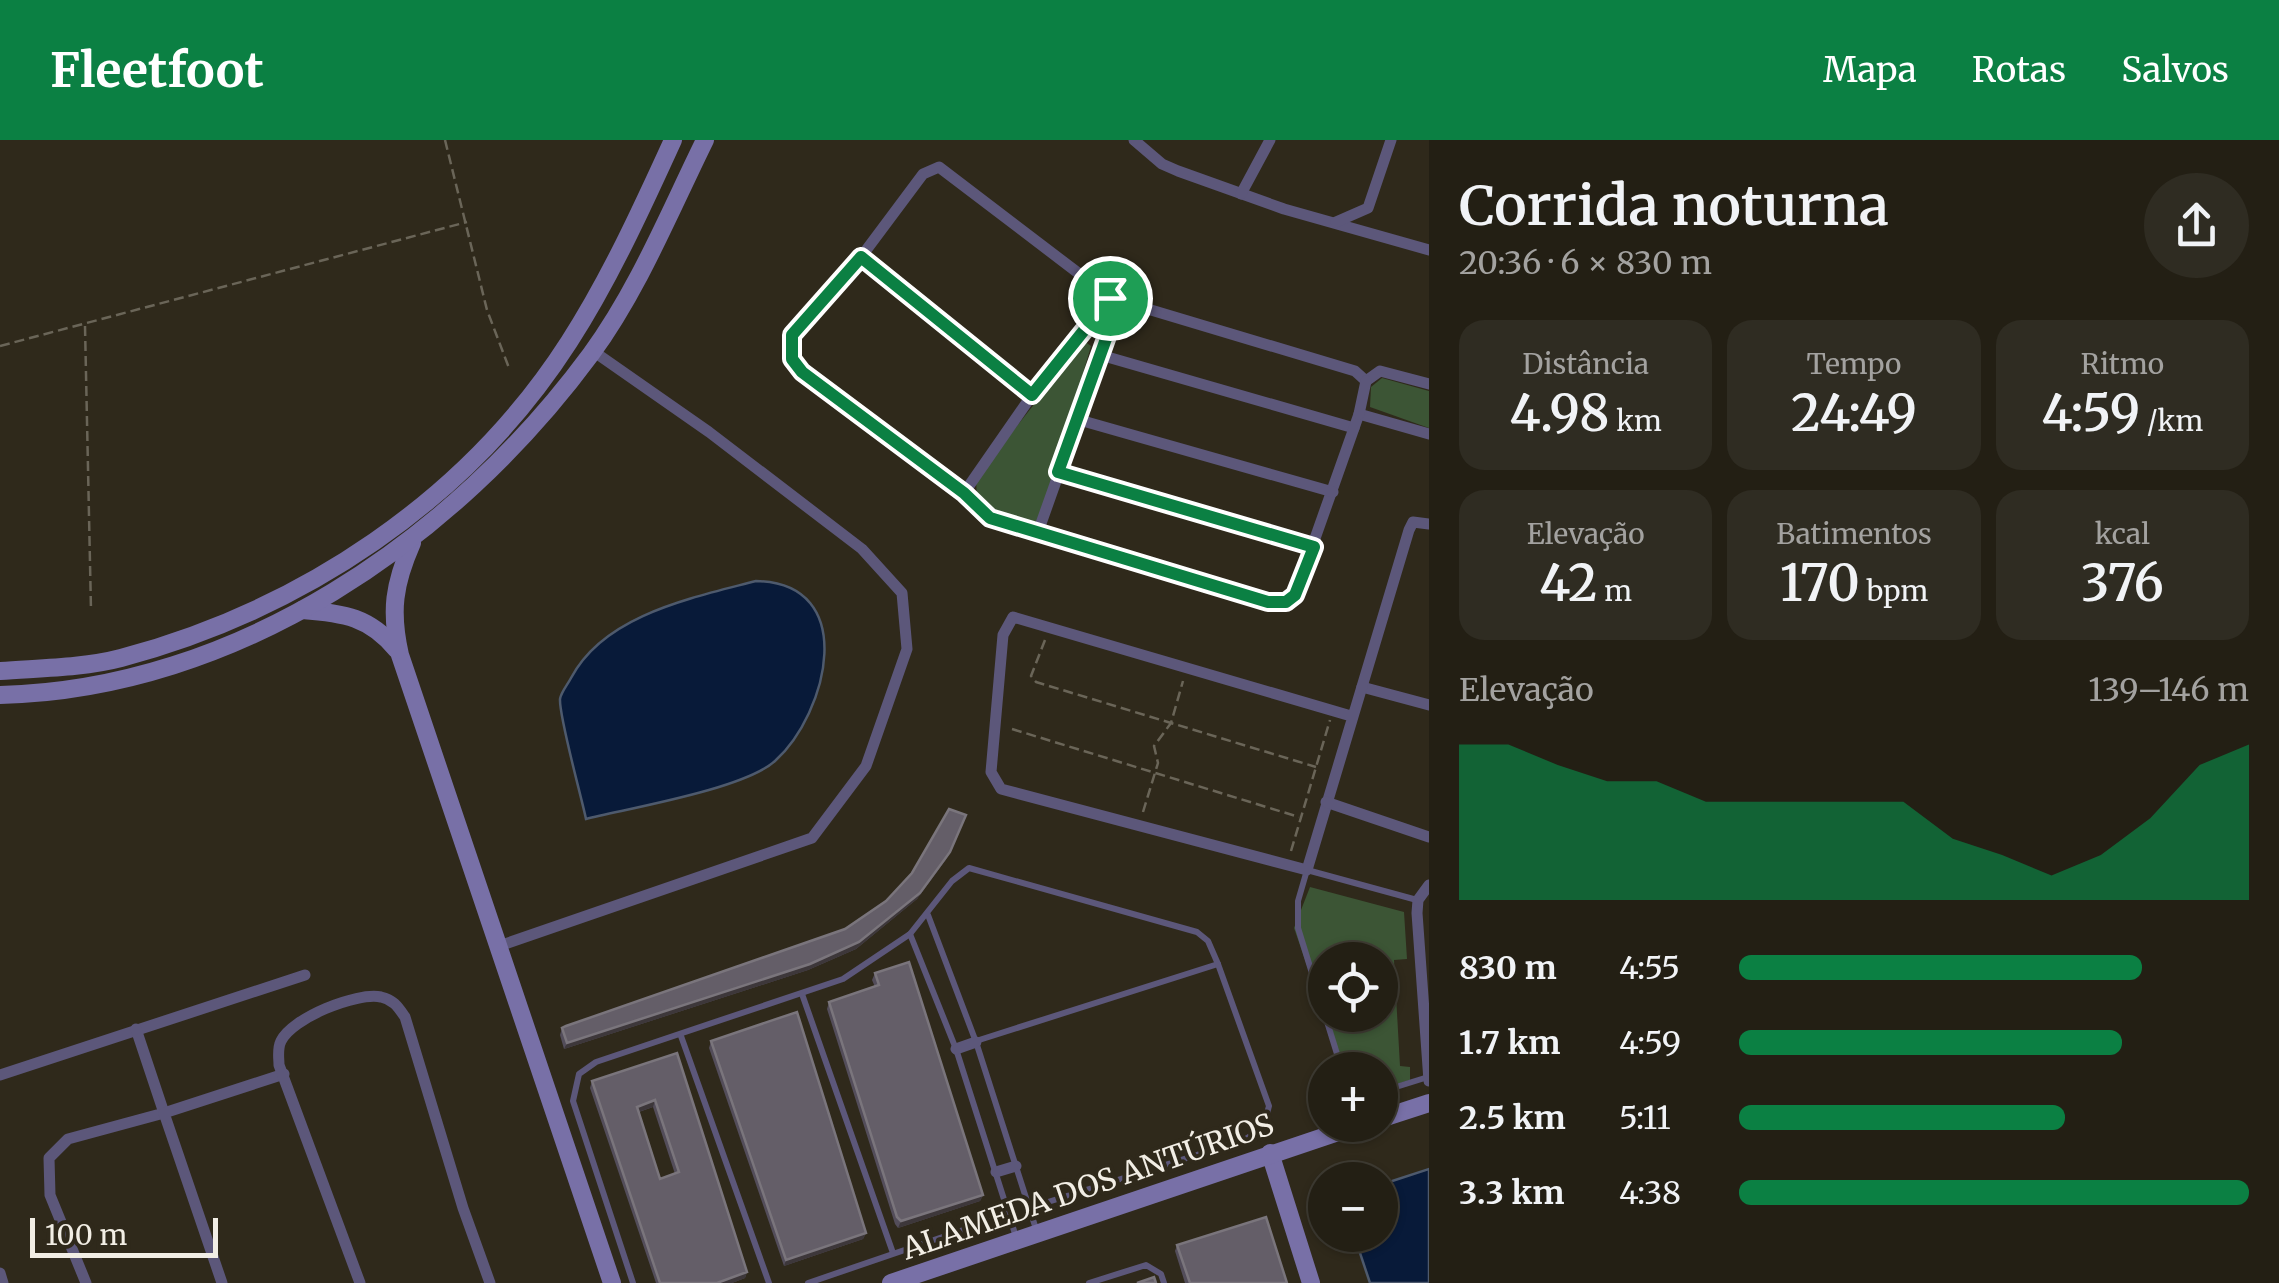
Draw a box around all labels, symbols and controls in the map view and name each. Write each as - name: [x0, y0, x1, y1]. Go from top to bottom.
- text: Fleetfoot: [50, 40, 264, 100]
- text: Mapa: [1823, 48, 1917, 92]
- text: Rotas: [1972, 48, 2066, 92]
- text: Salvos: [2121, 48, 2229, 92]
- text: Corrida noturna: [1459, 171, 1889, 240]
- button: share: [2144, 173, 2249, 278]
- text: 20:36 · 6 × 830 m: [1459, 243, 1712, 283]
- pin: [1068, 256, 1153, 341]
- icon: arrive: [1083, 271, 1138, 326]
- text: Distância: [1522, 346, 1649, 382]
- text: Tempo: [1807, 346, 1901, 382]
- text: Ritmo: [2081, 346, 2164, 382]
- text: 4.98: [1510, 382, 1610, 445]
- text: 24:49: [1791, 382, 1917, 445]
- text: 4:59: [2041, 382, 2140, 445]
- text: km: [1610, 403, 1662, 439]
- text: /km: [2140, 403, 2203, 439]
- text: Elevação: [1527, 516, 1645, 552]
- text: Batimentos: [1776, 516, 1932, 552]
- text: kcal: [2095, 516, 2150, 552]
- text: 42: [1539, 552, 1598, 615]
- text: 170: [1780, 552, 1860, 615]
- text: 376: [2081, 552, 2164, 615]
- text: m: [1598, 573, 1632, 609]
- text: bpm: [1860, 573, 1928, 609]
- text: Elevação: [1459, 670, 1594, 710]
- text: 139–146 m: [2088, 670, 2249, 710]
- map controls: [1308, 942, 1398, 1252]
- button: locate: [1308, 942, 1398, 1032]
- text: 830 m: [1459, 948, 1557, 988]
- text: 4:55: [1619, 948, 1680, 988]
- text: 1.7 km: [1459, 1023, 1560, 1063]
- text: 4:59: [1619, 1023, 1681, 1063]
- button: +: [1308, 1052, 1398, 1142]
- text: 2.5 km: [1459, 1098, 1566, 1138]
- text: 5:11: [1619, 1098, 1671, 1138]
- street label: ALAMEDA DOS ANTÚRIOS: [896, 1105, 1279, 1268]
- button: −: [1308, 1162, 1398, 1252]
- text: 3.3 km: [1459, 1173, 1564, 1213]
- text: 4:38: [1619, 1173, 1681, 1213]
- scale bar: [30, 1213, 218, 1258]
- text: 100 m: [45, 1217, 127, 1253]

